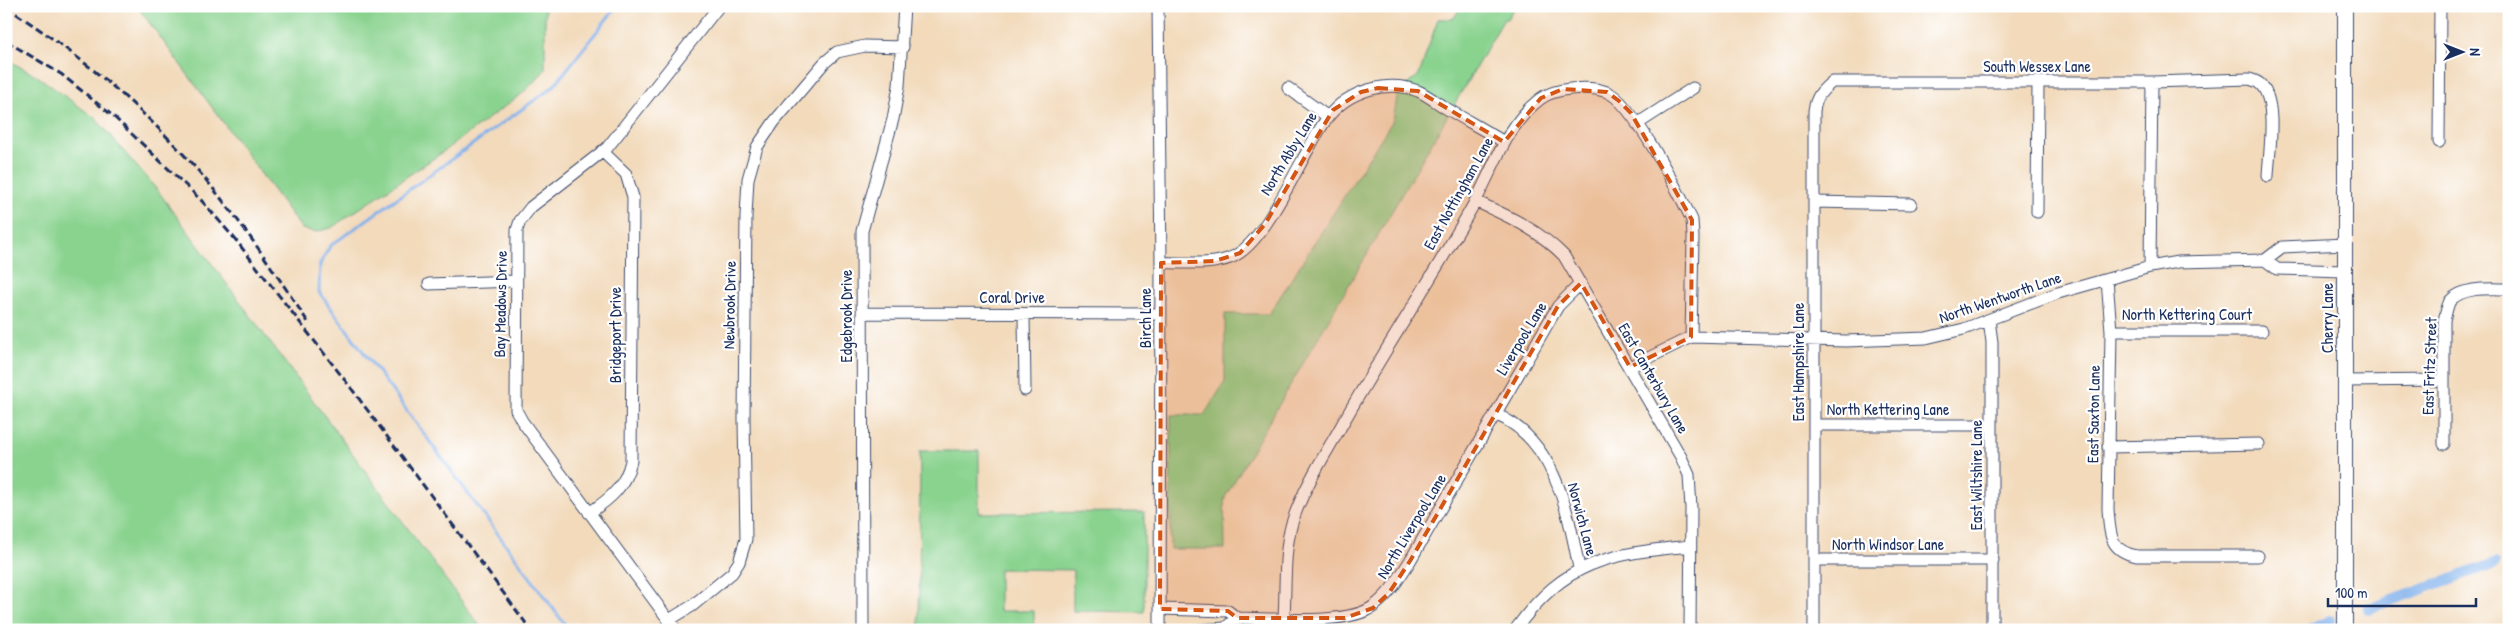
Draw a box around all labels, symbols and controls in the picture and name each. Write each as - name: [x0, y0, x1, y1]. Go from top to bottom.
- north arrow: [2438, 28, 2488, 78]
- text: N: [2466, 48, 2485, 56]
- street label: South Wessex Lane: [1983, 55, 2091, 77]
- street label: North Abby Lane: [1254, 106, 1322, 199]
- street label: East Nottingham Lane: [1418, 132, 1498, 253]
- street label: Bay Meadows Drive: [488, 250, 512, 358]
- street label: Newbrook Drive: [717, 260, 741, 349]
- street label: North Wentworth Lane: [1936, 266, 2065, 328]
- street label: Edgebrook Drive: [835, 269, 857, 362]
- street label: Cherry Lane: [2316, 282, 2338, 353]
- street label: Bridgeport Drive: [604, 286, 626, 383]
- street label: Coral Drive: [979, 286, 1045, 308]
- street label: Birch Lane: [1134, 287, 1156, 348]
- street label: Liverpool Lane: [1490, 297, 1552, 379]
- street label: East Hampshire Lane: [1787, 302, 1809, 421]
- street label: North Kettering Court: [2122, 303, 2253, 325]
- street label: East Fritz Street: [2416, 316, 2442, 415]
- street label: East Canterbury Lane: [1613, 319, 1695, 438]
- street label: East Saxton Lane: [2081, 364, 2105, 463]
- street label: North Kettering Lane: [1827, 398, 1950, 420]
- street label: East Wiltshire Lane: [1965, 419, 1987, 530]
- street label: North Liverpool Lane: [1371, 469, 1451, 583]
- street label: Norwich Lane: [1563, 480, 1603, 558]
- street label: North Windsor Lane: [1832, 533, 1945, 555]
- scale bar: [2328, 576, 2475, 608]
- text: 100 m: [2335, 582, 2368, 603]

